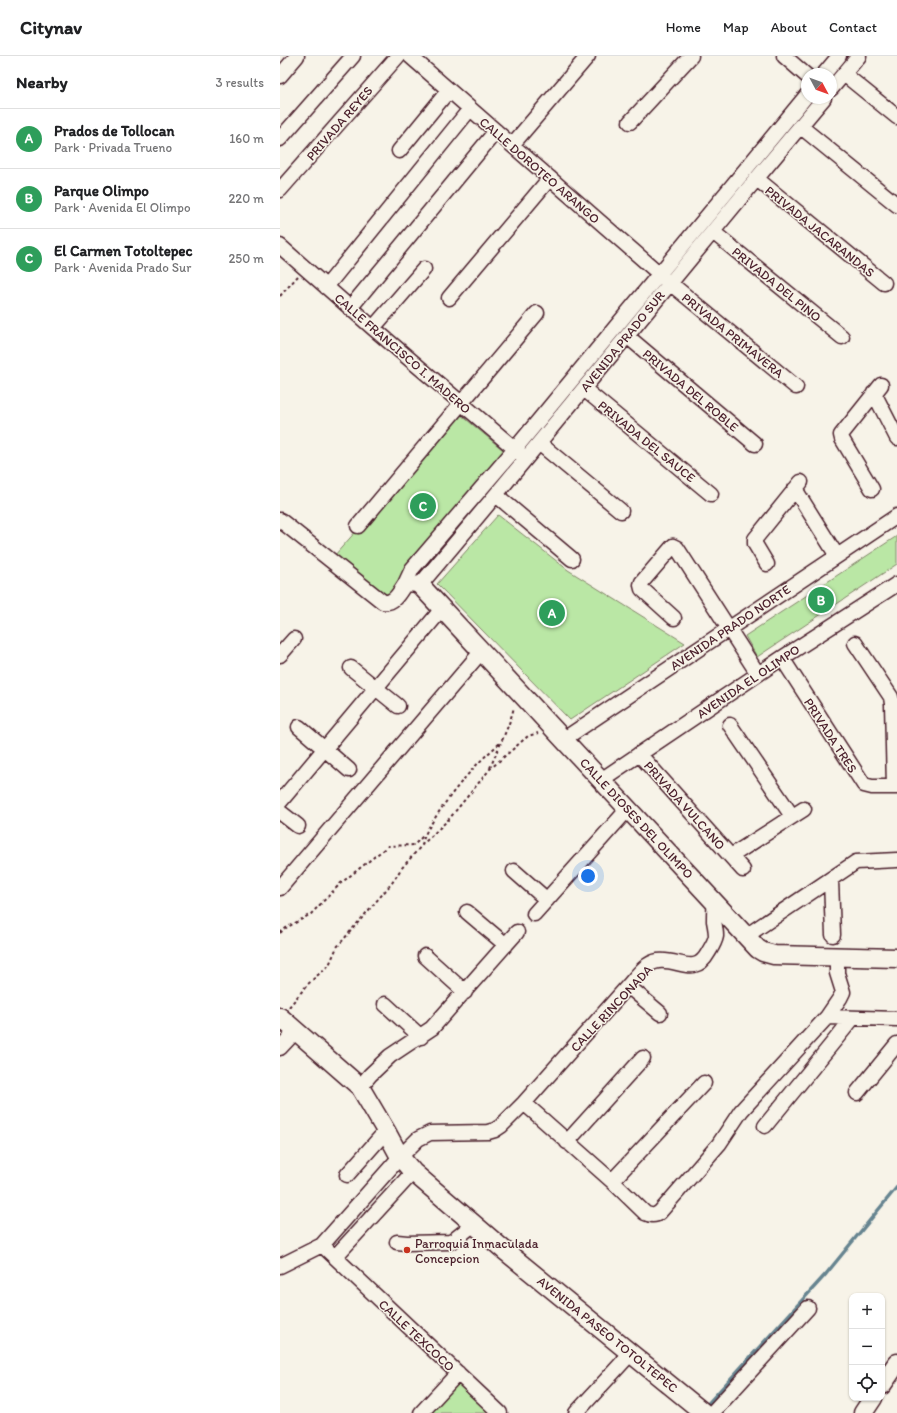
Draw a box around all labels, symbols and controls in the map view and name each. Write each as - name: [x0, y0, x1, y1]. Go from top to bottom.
- text: Citynav: [20, 16, 82, 39]
- text: Home: [666, 19, 701, 36]
- text: Map: [723, 19, 749, 36]
- text: About: [771, 19, 807, 36]
- text: Contact: [829, 19, 877, 36]
- north arrow: [801, 68, 837, 104]
- text: Nearby: [16, 72, 68, 92]
- text: 3 results: [215, 75, 264, 90]
- street label: PRIVADA REYES: [303, 83, 376, 163]
- street label: CALLE DOROTEO ARANGO: [477, 114, 603, 227]
- text: Prados de Tollocan: [54, 122, 175, 140]
- text: A: [25, 131, 33, 146]
- text: 160 m: [229, 131, 264, 146]
- text: Park · Privada Trueno: [54, 140, 172, 155]
- text: Parque Olimpo: [54, 182, 149, 200]
- street label: PRIVADA JACARANDAS: [762, 183, 877, 280]
- text: B: [25, 191, 33, 206]
- text: 220 m: [228, 191, 264, 206]
- text: Park · Avenida El Olimpo: [54, 200, 191, 215]
- text: El Carmen Totoltepec: [54, 242, 193, 260]
- street label: PRIVADA DEL PINO: [729, 244, 824, 325]
- text: C: [25, 251, 33, 266]
- text: 250 m: [228, 251, 264, 266]
- text: Park · Avenida Prado Sur: [54, 260, 191, 275]
- street label: AVENIDA PRADO SUR: [577, 288, 668, 395]
- street label: CALLE FRANCISCO I. MADERO: [332, 290, 474, 417]
- street label: PRIVADA PRIMAVERA: [679, 290, 787, 381]
- street label: PRIVADA DEL ROBLE: [640, 346, 742, 435]
- street label: PRIVADA DEL SAUCE: [595, 398, 698, 485]
- pin: C: [410, 491, 436, 521]
- street label: AVENIDA PRADO NORTE: [667, 582, 793, 673]
- pin: B: [808, 585, 834, 615]
- pin: A: [539, 598, 565, 628]
- street label: AVENIDA EL OLIMPO: [694, 641, 803, 721]
- street label: PRIVADA TRES: [801, 695, 860, 775]
- street label: CALLE DIOSES DEL OLIMPO: [577, 755, 696, 882]
- street label: PRIVADA VULCANO: [641, 758, 728, 853]
- your location: [578, 866, 598, 886]
- street label: CALLE RINCONADA: [567, 961, 656, 1055]
- place label: Parroquia Inmaculada Concepcion: [415, 1236, 539, 1266]
- marker: Parroquia Inmaculada Concepcion: [402, 1245, 412, 1255]
- street label: AVENIDA PASEO TOTOLTEPEC: [534, 1273, 681, 1396]
- map controls: [849, 1293, 885, 1401]
- button: +: [849, 1293, 885, 1329]
- street label: CALLE TEXCOCO: [376, 1296, 458, 1374]
- button: −: [849, 1329, 885, 1365]
- button: locate: [849, 1365, 885, 1401]

